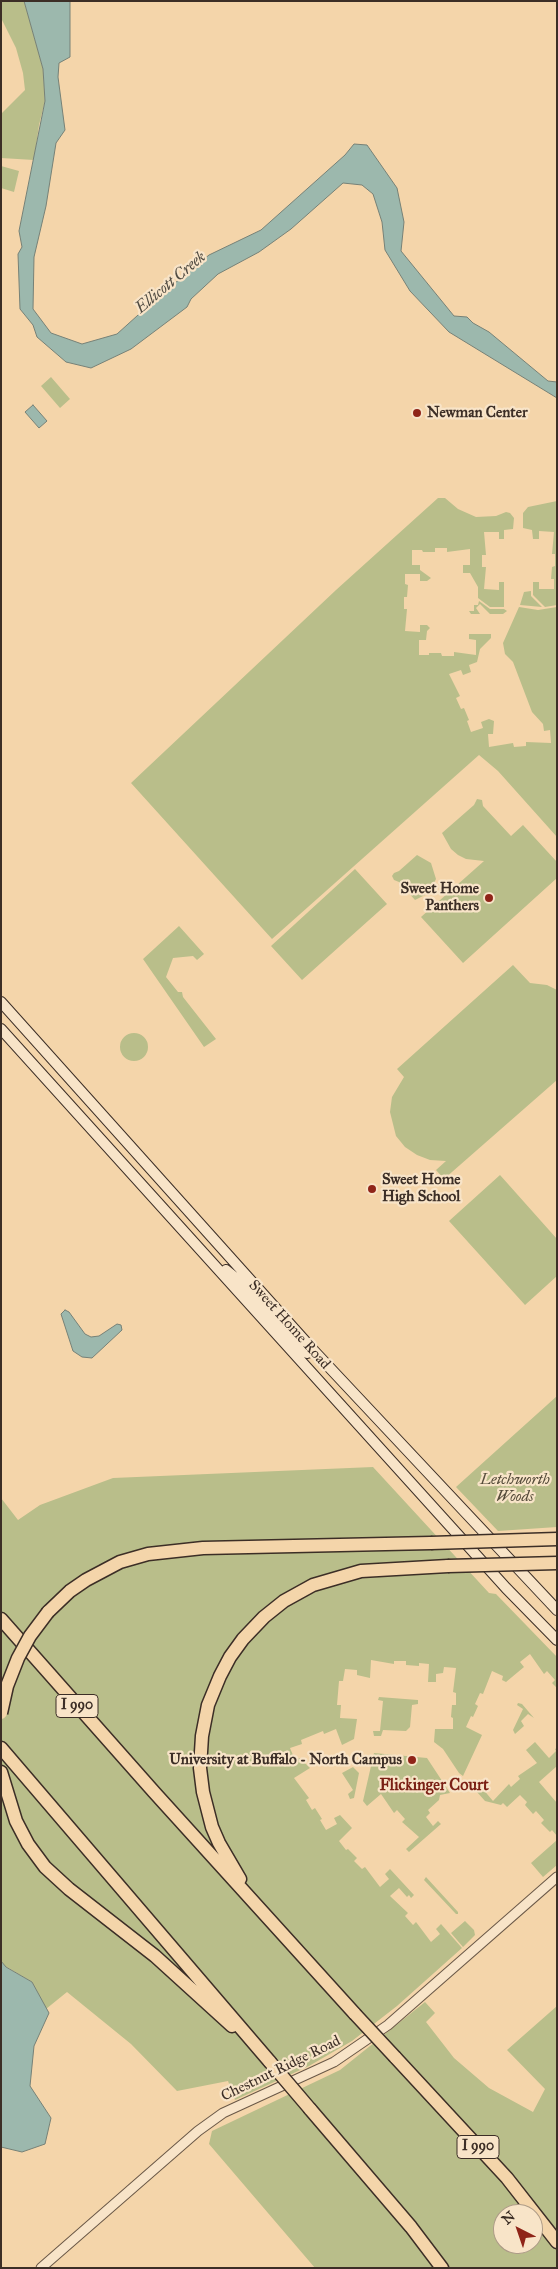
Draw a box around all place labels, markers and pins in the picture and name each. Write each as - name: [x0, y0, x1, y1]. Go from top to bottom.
- place label: Newman Center: [427, 404, 528, 422]
- marker: Newman Center: [411, 407, 423, 419]
- place label: Sweet Home Panthers: [401, 880, 479, 915]
- marker: Sweet Home Panthers: [483, 892, 495, 904]
- place label: Sweet Home High School: [382, 1171, 460, 1206]
- marker: Sweet Home High School: [366, 1183, 378, 1195]
- place label: University at Buffalo - North Campus: [169, 1751, 402, 1769]
- marker: University at Buffalo - North Campus: [406, 1754, 418, 1766]

